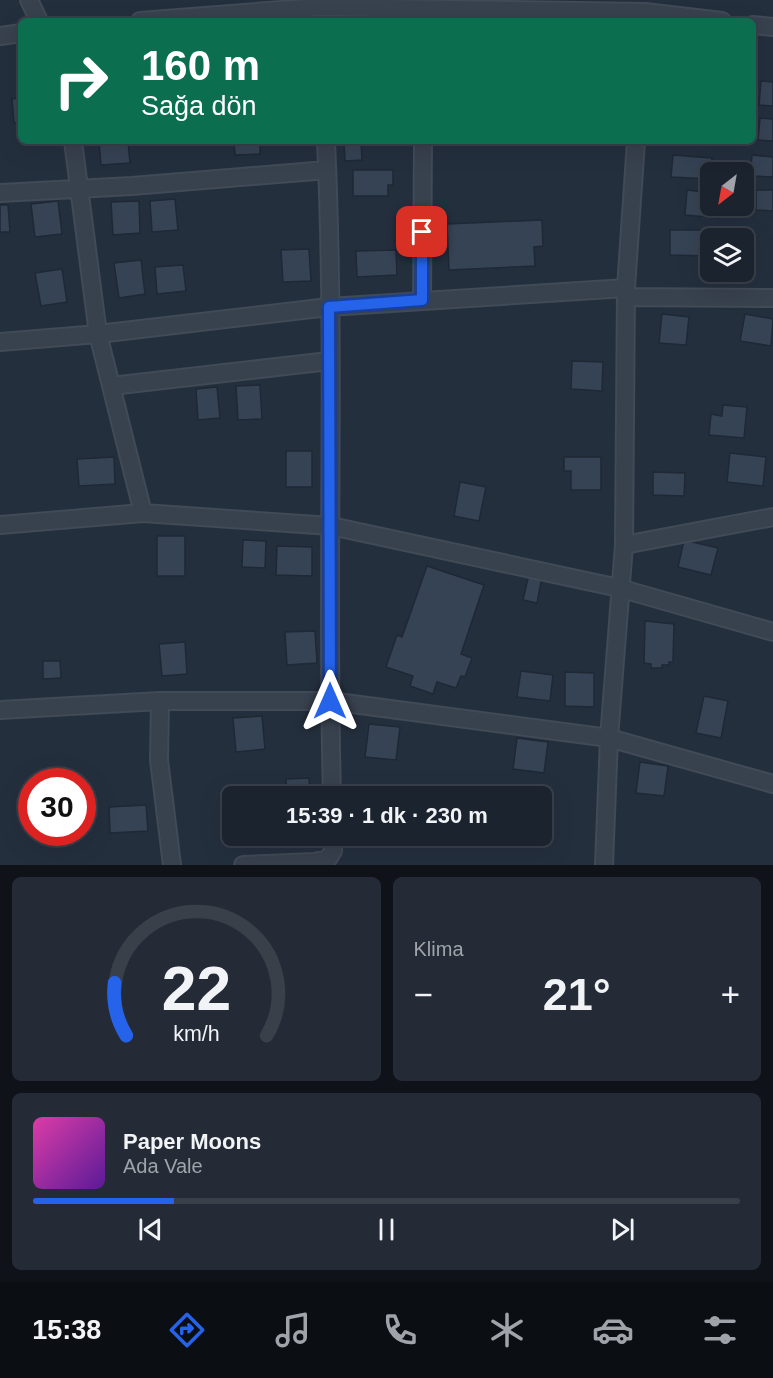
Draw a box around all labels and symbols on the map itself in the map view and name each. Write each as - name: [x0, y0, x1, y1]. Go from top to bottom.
- north arrow: [700, 162, 754, 216]
- pin: [396, 206, 447, 257]
- position arrow: [298, 669, 362, 733]
- speed limit sign: 30: [18, 768, 96, 846]

